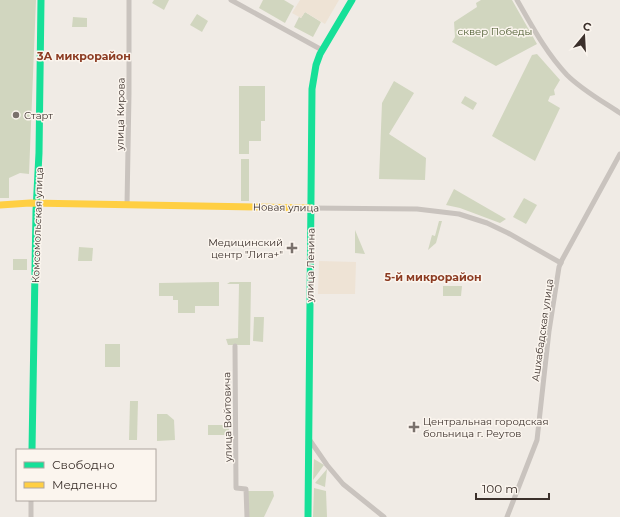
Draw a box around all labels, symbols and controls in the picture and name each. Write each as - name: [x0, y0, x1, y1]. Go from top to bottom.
- north arrow: [564, 16, 604, 56]
- text: С: [581, 19, 593, 34]
- park label: сквер Победы: [458, 25, 532, 38]
- district label: 3А микрорайон: [36, 49, 131, 63]
- street label: улица Кирова: [113, 78, 128, 152]
- place label: Старт: [24, 109, 53, 122]
- marker: Старт: [11, 110, 21, 120]
- street label: Комсомольская улица: [29, 167, 46, 283]
- street label: Новая улица: [253, 200, 319, 215]
- street label: улица Ленина: [303, 228, 318, 303]
- place label: Медицинский центр "Лига+": [208, 236, 283, 261]
- marker: Медицинский центр "Лига+": [286, 242, 298, 254]
- district label: 5-й микрорайон: [384, 270, 482, 284]
- street label: Ашхабадская улица: [529, 278, 556, 382]
- street label: улица Войтовича: [220, 372, 235, 463]
- place label: Центральная городская больница г. Реутов: [423, 415, 548, 440]
- marker: Центральная городская больница г. Реутов: [408, 421, 420, 433]
- legend: [16, 449, 156, 501]
- text: Свободно: [52, 457, 115, 472]
- scale bar: [476, 475, 549, 501]
- text: Медленно: [52, 477, 118, 492]
- text: 100 m: [482, 481, 518, 496]

